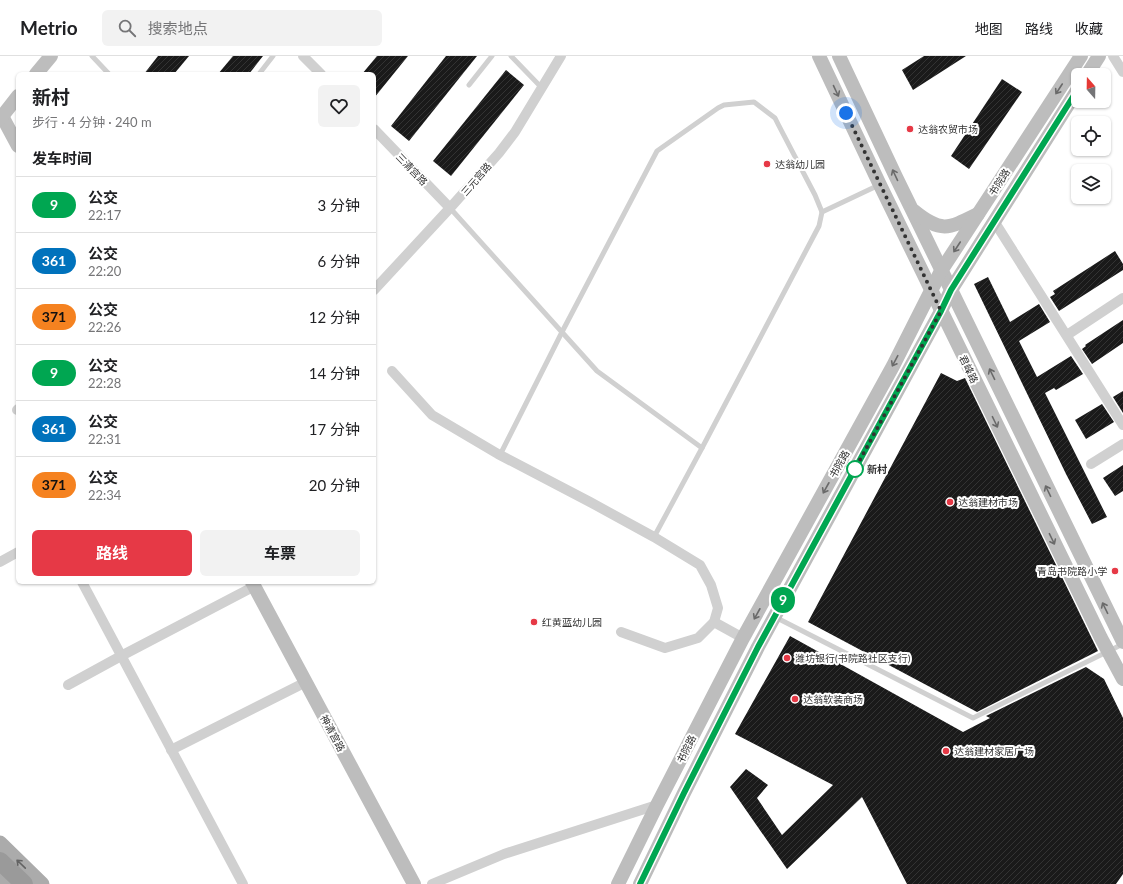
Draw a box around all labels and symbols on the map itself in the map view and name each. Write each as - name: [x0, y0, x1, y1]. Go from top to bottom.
- north arrow: [1071, 68, 1111, 108]
- one-way arrow: [1055, 83, 1063, 95]
- one-way arrow: [833, 85, 840, 97]
- your location: [836, 103, 856, 123]
- place label: 达翁农贸市场: [918, 123, 978, 135]
- marker: 达翁农贸市场: [905, 124, 915, 134]
- street label: 三清宫路: [394, 150, 430, 188]
- place label: 达翁幼儿园: [775, 158, 825, 170]
- marker: 达翁幼儿园: [762, 159, 772, 169]
- street label: 三元宫路: [458, 160, 494, 198]
- street label: 书院路: [986, 166, 1012, 198]
- one-way arrow: [891, 169, 898, 181]
- one-way arrow: [953, 241, 961, 252]
- street label: 君峰路: [957, 353, 981, 385]
- one-way arrow: [891, 355, 898, 367]
- one-way arrow: [988, 368, 995, 380]
- one-way arrow: [992, 415, 999, 427]
- street label: 书院路: [826, 448, 852, 480]
- marker: 新村: [846, 460, 864, 478]
- place label: 新村: [867, 463, 887, 475]
- one-way arrow: [822, 481, 829, 493]
- one-way arrow: [1044, 485, 1052, 497]
- place label: 达翁建材市场: [958, 496, 1018, 508]
- marker: 达翁建材市场: [945, 497, 955, 507]
- one-way arrow: [1049, 532, 1056, 544]
- place label: 青岛书院路小学: [1037, 565, 1107, 577]
- marker: 青岛书院路小学: [1110, 566, 1120, 576]
- line badge: 9: [770, 587, 796, 613]
- one-way arrow: [1101, 602, 1108, 614]
- one-way arrow: [752, 608, 760, 620]
- place label: 红黄蓝幼儿园: [542, 616, 602, 628]
- marker: 红黄蓝幼儿园: [529, 617, 539, 627]
- place label: 潍坊银行(书院路社区支行): [795, 652, 911, 664]
- marker: 潍坊银行(书院路社区支行): [782, 653, 792, 663]
- place label: 达翁软装商场: [803, 693, 863, 705]
- marker: 达翁软装商场: [790, 694, 800, 704]
- street label: 神清宫路: [318, 713, 348, 753]
- street label: 书院路: [674, 733, 698, 765]
- place label: 达翁建材家居广场: [954, 745, 1034, 757]
- marker: 达翁建材家居广场: [941, 746, 951, 756]
- one-way arrow: [16, 859, 26, 869]

